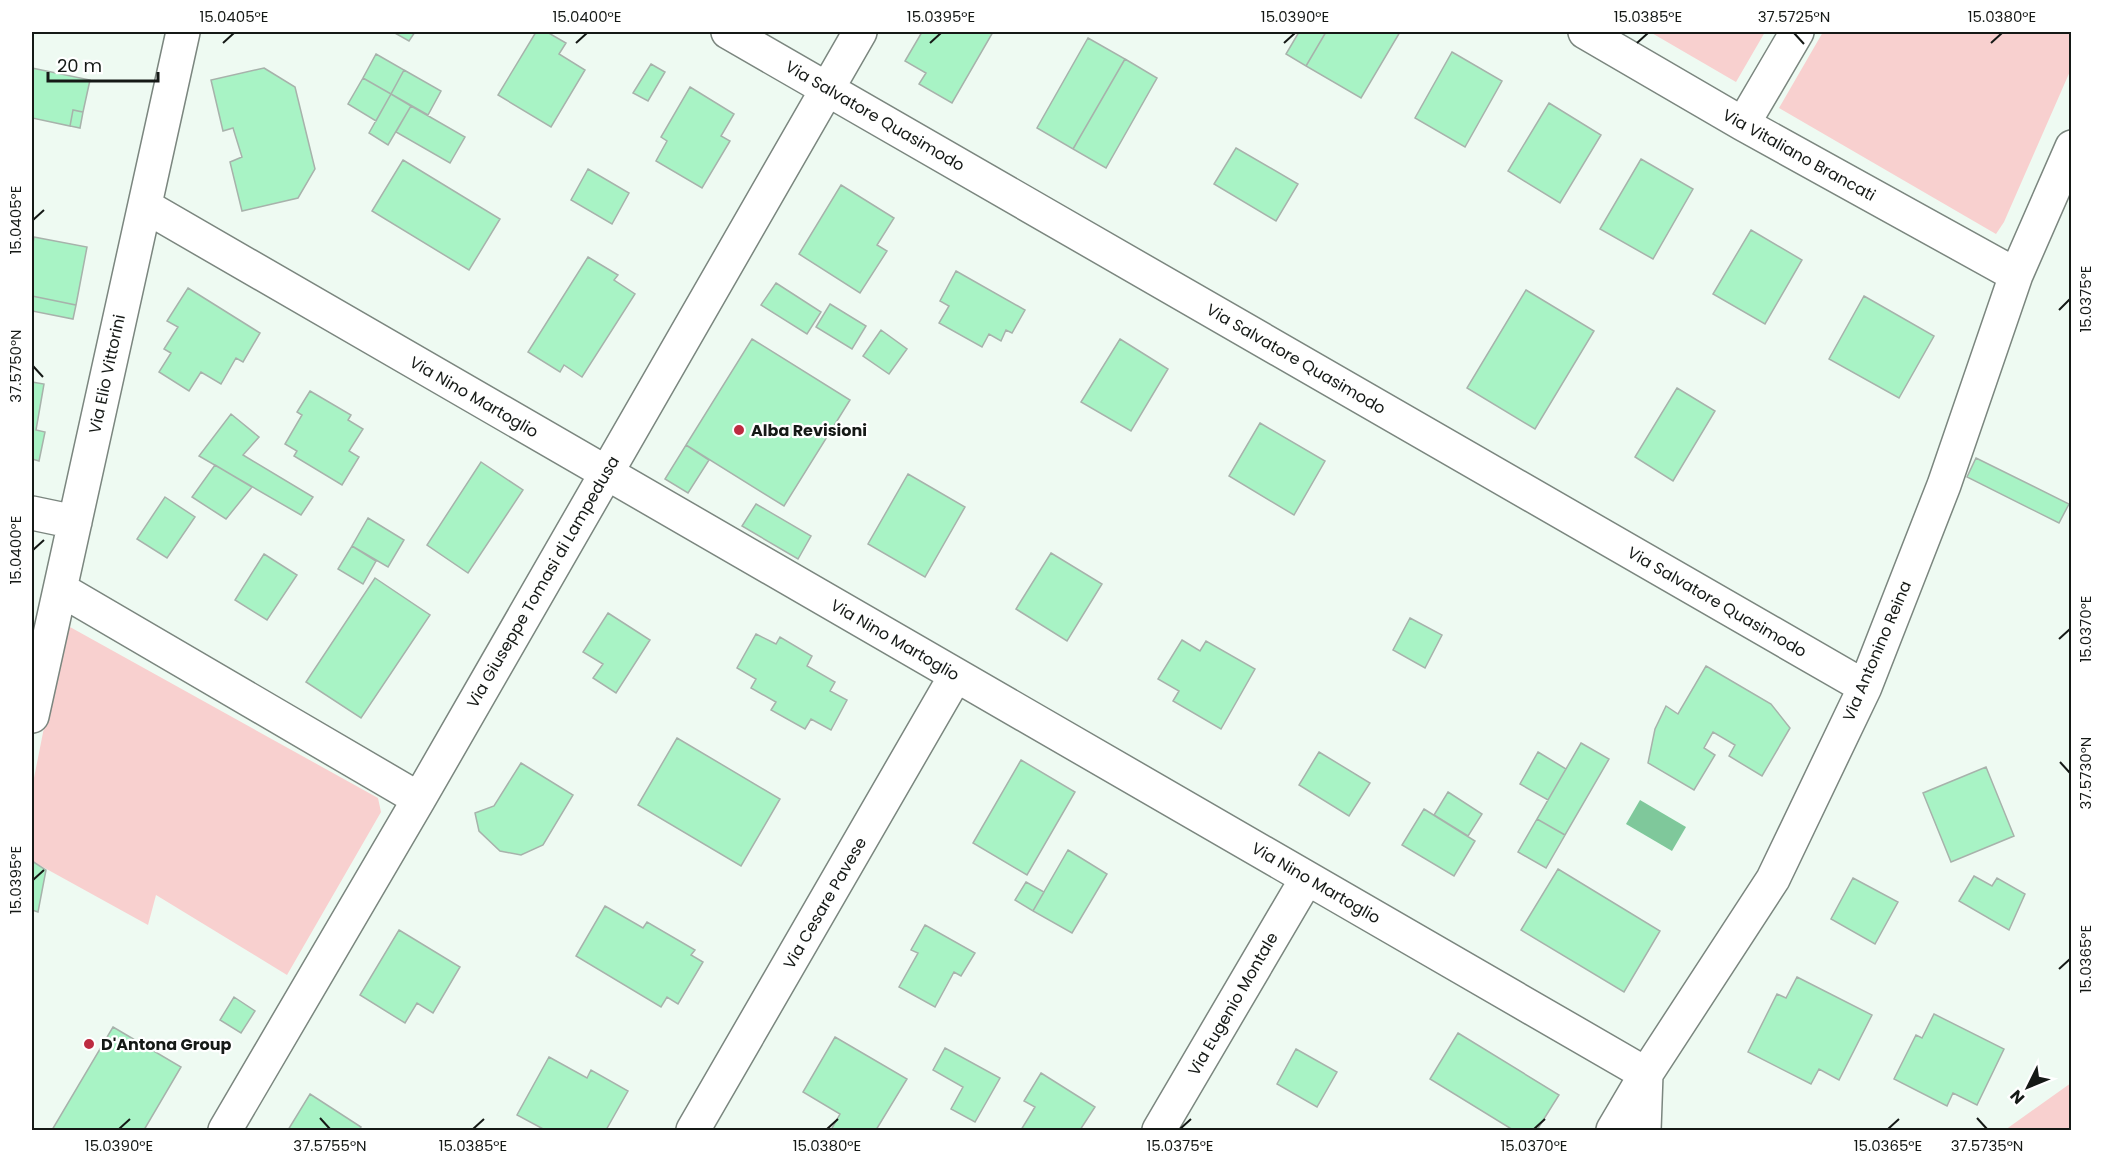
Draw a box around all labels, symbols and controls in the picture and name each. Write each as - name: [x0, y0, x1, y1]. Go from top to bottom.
- text: 15.0405°E: [200, 6, 268, 27]
- text: 15.0400°E: [553, 6, 621, 27]
- text: 15.0395°E: [907, 6, 975, 27]
- text: 15.0390°E: [1261, 6, 1329, 27]
- text: 15.0385°E: [1614, 6, 1682, 27]
- text: 37.5725°N: [1758, 6, 1830, 27]
- text: 15.0380°E: [1968, 6, 2036, 27]
- scale bar: [48, 45, 158, 83]
- text: 20 m: [57, 53, 102, 78]
- street label: Via Salvatore Quasimodo: [781, 55, 969, 177]
- street label: Via Vitaliano Brancati: [1718, 103, 1880, 207]
- text: 15.0405°E: [5, 186, 26, 254]
- text: 15.0375°E: [2075, 265, 2096, 333]
- street label: Via Salvatore Quasimodo: [1202, 298, 1390, 420]
- street label: Via Elio Vittorini: [83, 312, 131, 436]
- text: 37.5750°N: [5, 329, 26, 403]
- street label: Via Nino Martoglio: [405, 351, 543, 443]
- place label: Alba Revisioni: [751, 419, 867, 442]
- marker: Alba Revisioni: [732, 423, 746, 437]
- street label: Via Giuseppe Tomasi di Lampedusa: [461, 452, 625, 712]
- text: 15.0400°E: [5, 516, 26, 584]
- street label: Via Salvatore Quasimodo: [1623, 541, 1811, 663]
- street label: Via Antonino Reina: [1837, 577, 1917, 725]
- street label: Via Nino Martoglio: [826, 594, 964, 686]
- text: 15.0370°E: [2075, 595, 2096, 663]
- text: 37.5730°N: [2075, 737, 2096, 809]
- street label: Via Cesare Pavese: [778, 833, 872, 973]
- street label: Via Nino Martoglio: [1247, 837, 1385, 929]
- text: 15.0395°E: [5, 846, 26, 914]
- text: 15.0365°E: [2075, 925, 2096, 993]
- street label: Via Eugenio Montale: [1182, 928, 1284, 1080]
- place label: D'Antona Group: [101, 1033, 231, 1056]
- marker: D'Antona Group: [82, 1037, 96, 1051]
- north arrow: [1998, 1057, 2058, 1117]
- text: N: [2005, 1085, 2030, 1109]
- text: 15.0390°E: [85, 1135, 153, 1156]
- text: 37.5755°N: [293, 1135, 367, 1156]
- text: 15.0385°E: [439, 1135, 507, 1156]
- text: 15.0380°E: [793, 1135, 861, 1156]
- text: 15.0375°E: [1146, 1135, 1214, 1156]
- text: 15.0370°E: [1500, 1135, 1568, 1156]
- text: 15.0365°E: [1854, 1135, 1922, 1156]
- text: 37.5735°N: [1951, 1135, 2023, 1156]

